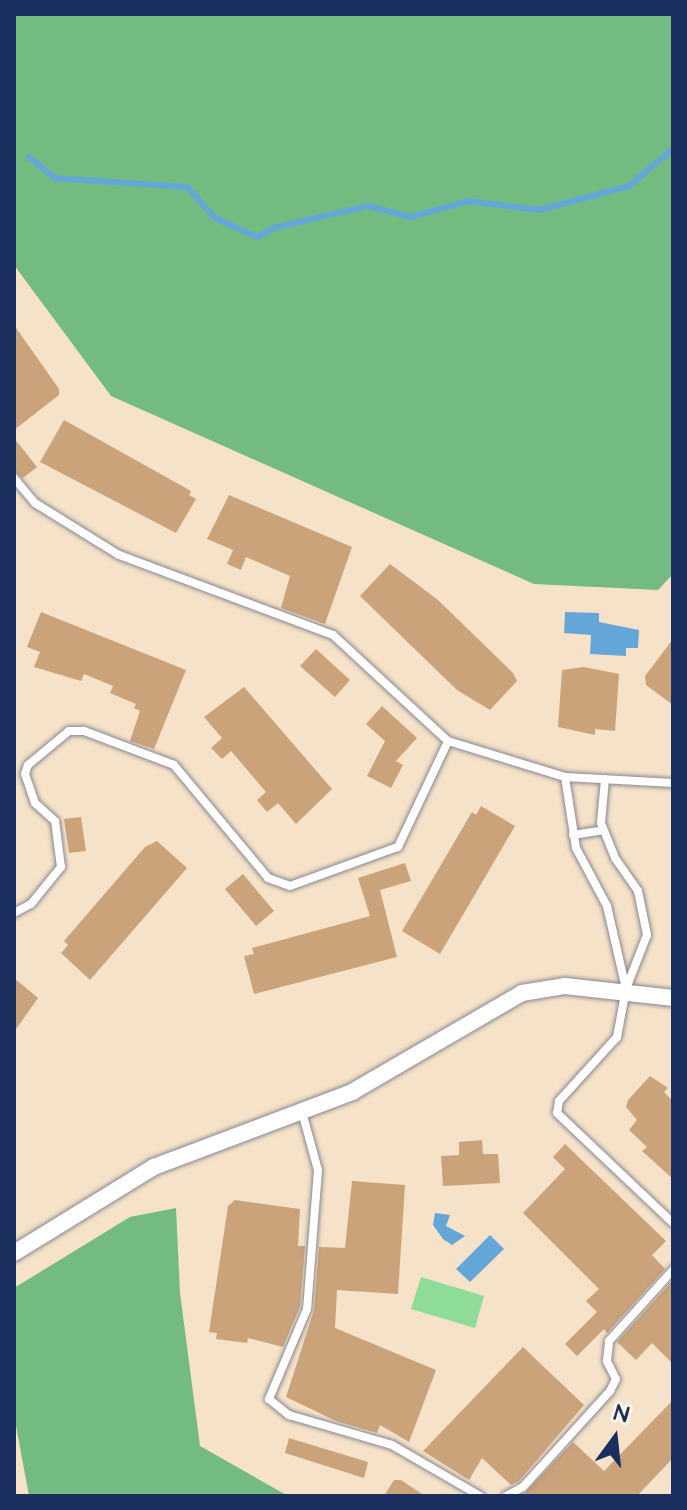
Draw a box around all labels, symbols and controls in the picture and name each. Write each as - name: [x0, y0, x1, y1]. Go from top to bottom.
- north arrow: [575, 1398, 655, 1478]
- text: N: [611, 1398, 632, 1431]

